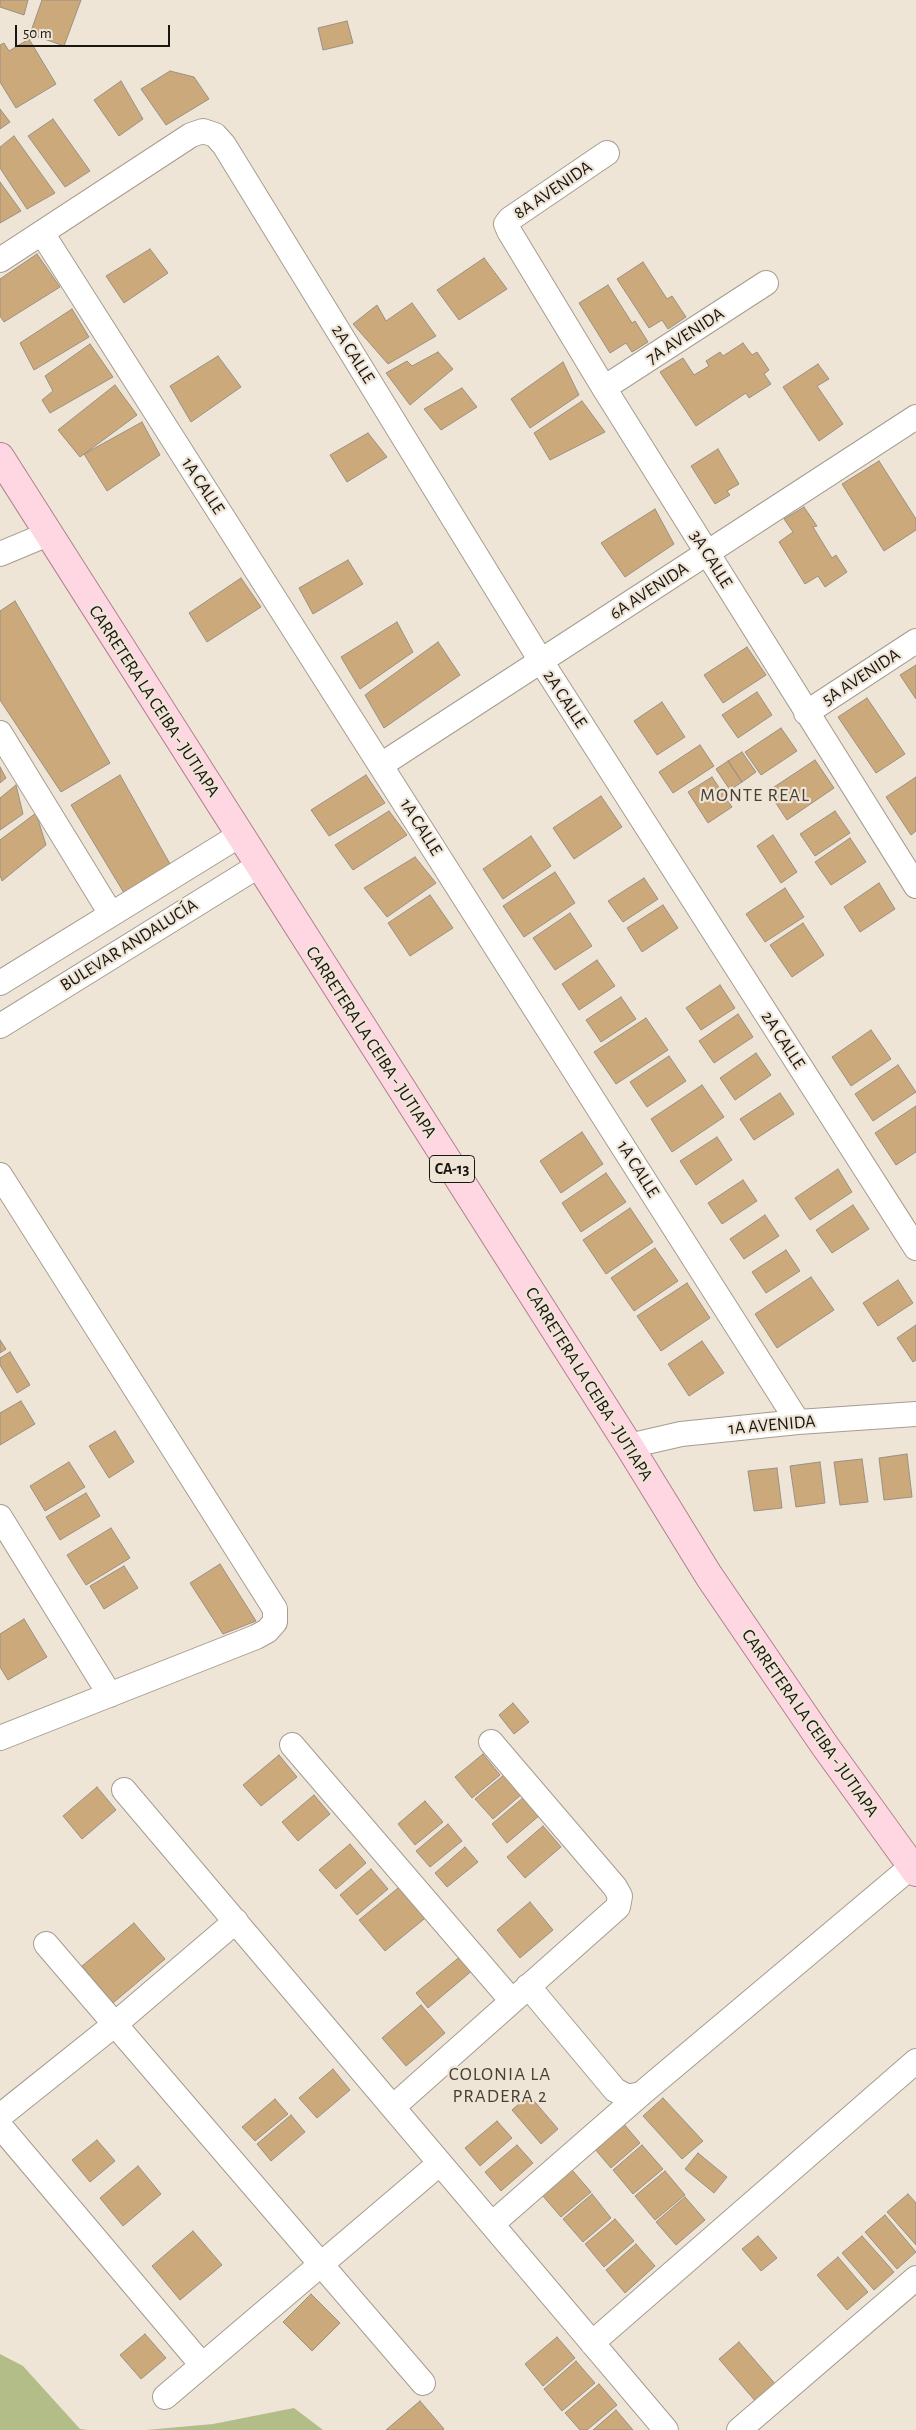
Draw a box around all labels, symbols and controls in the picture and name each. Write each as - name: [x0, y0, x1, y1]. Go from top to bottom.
- scale bar: [18, 15, 172, 47]
- text: 50 m: [23, 26, 52, 41]
- street label: 8A AVENIDA: [510, 156, 596, 224]
- street label: 7A AVENIDA: [642, 303, 728, 369]
- street label: 2A CALLE: [327, 321, 379, 387]
- street label: 1A CALLE: [177, 454, 229, 518]
- street label: 3A CALLE: [685, 526, 737, 592]
- street label: 6A AVENIDA: [606, 558, 692, 624]
- street label: CARRETERA LA CEIBA - JUTIAPA: [84, 601, 224, 801]
- street label: 5A AVENIDA: [818, 644, 904, 710]
- street label: 2A CALLE: [538, 666, 592, 732]
- district label: MONTE REAL: [699, 784, 811, 806]
- street label: 1A CALLE: [395, 795, 447, 859]
- street label: BULEVAR ANDALUCÍA: [56, 894, 202, 996]
- street label: CARRETERA LA CEIBA - JUTIAPA: [301, 942, 441, 1142]
- street label: 2A CALLE: [756, 1007, 810, 1073]
- street label: 1A CALLE: [612, 1137, 664, 1201]
- road number: CA-13: [430, 1156, 474, 1182]
- street label: CARRETERA LA CEIBA - JUTIAPA: [520, 1283, 658, 1485]
- street label: 1A AVENIDA: [728, 1410, 816, 1440]
- street label: CARRETERA LA CEIBA - JUTIAPA: [737, 1625, 883, 1821]
- district label: COLONIA LA PRADERA 2: [448, 2063, 552, 2107]

